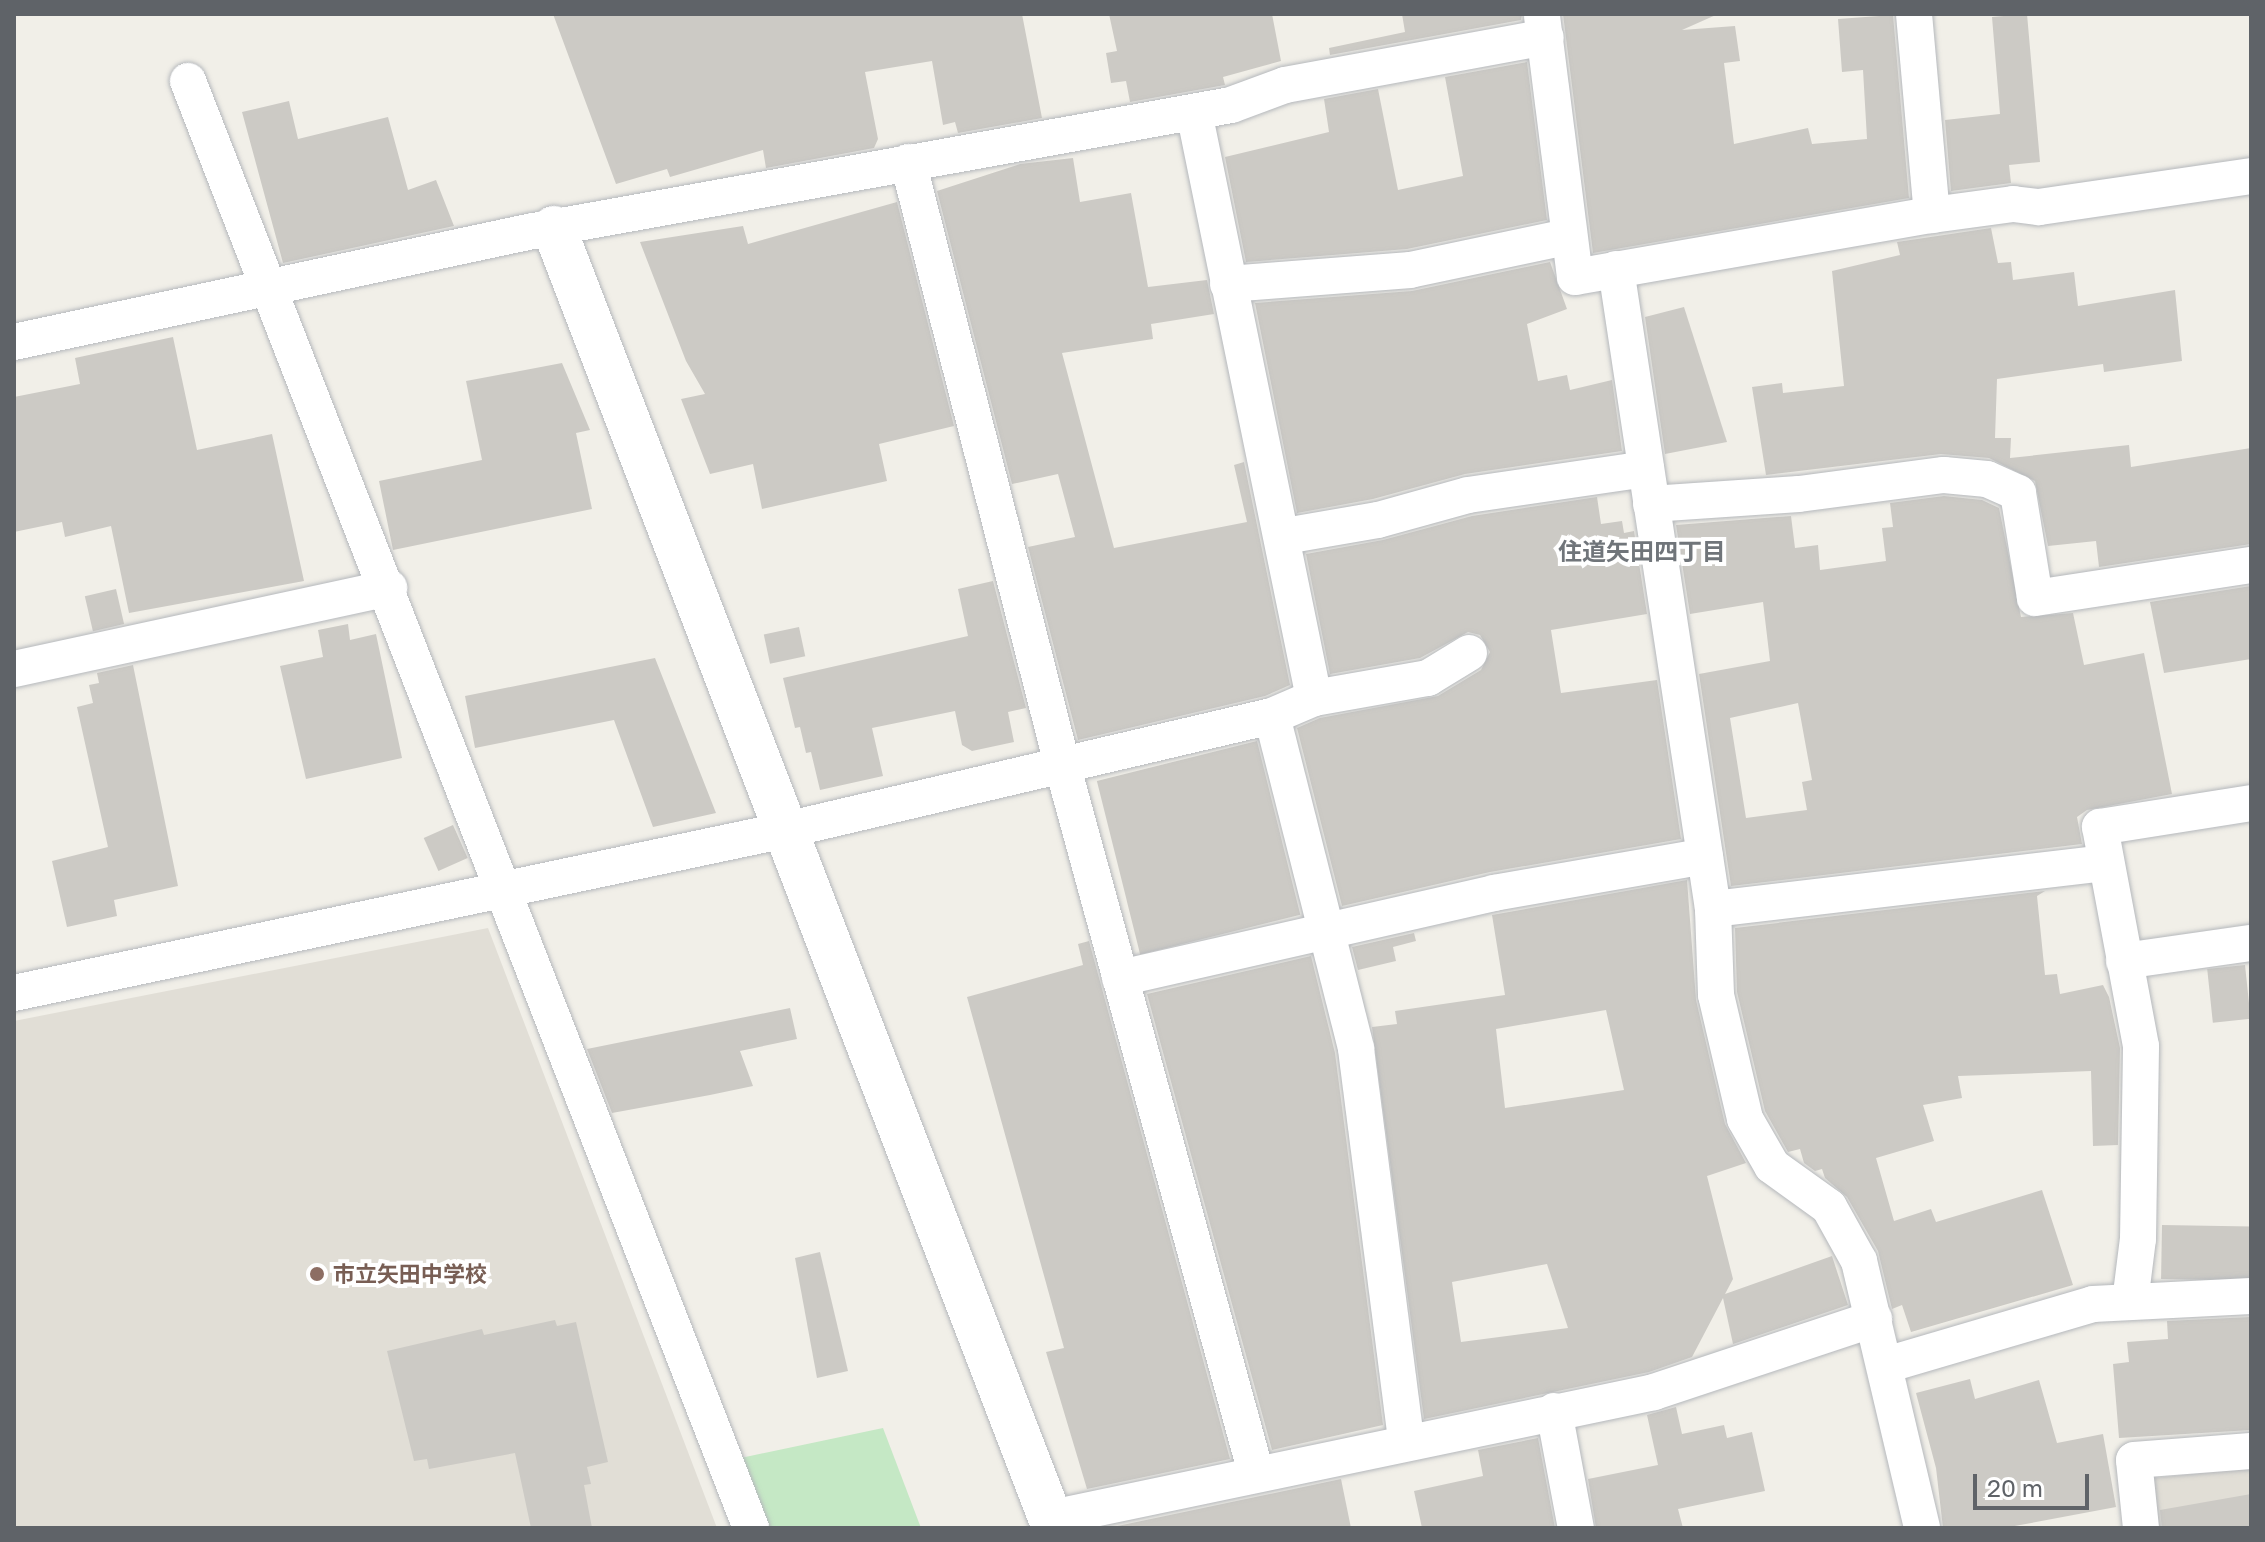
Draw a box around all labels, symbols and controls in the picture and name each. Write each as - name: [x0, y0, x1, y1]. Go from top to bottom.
- district label: 住道矢田四丁目: [1558, 537, 1726, 565]
- place label: 市立矢田中学校: [333, 1261, 487, 1287]
- marker: 市立矢田中学校: [308, 1265, 326, 1283]
- scale bar: [1977, 1458, 2093, 1508]
- text: 20 m: [1987, 1473, 2043, 1502]

